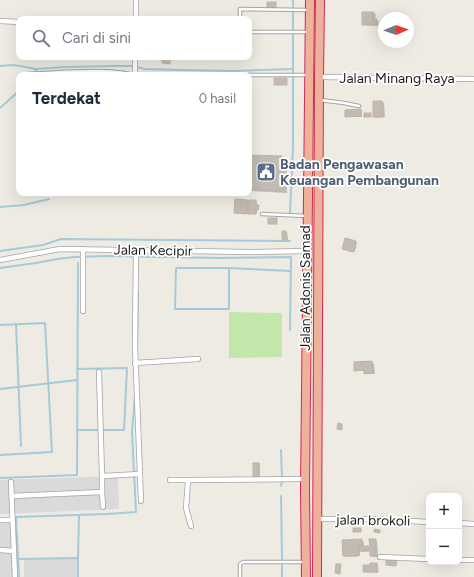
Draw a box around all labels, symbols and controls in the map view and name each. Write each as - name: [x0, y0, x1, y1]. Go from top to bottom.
- north arrow: [378, 12, 414, 48]
- search box: [16, 16, 252, 60]
- icon: search: [30, 27, 52, 49]
- text: Cari di sini: [62, 29, 131, 47]
- street label: Jalan Minang Raya: [339, 70, 455, 87]
- text: Terdekat: [32, 88, 101, 108]
- text: 0 hasil: [199, 91, 236, 106]
- place label: Badan Pengawasan Keuangan Pembangunan: [280, 156, 439, 189]
- public building icon: Badan Pengawasan Keuangan Pembangunan: [255, 161, 277, 183]
- street label: Jalan Adonis Samad: [297, 225, 314, 351]
- street label: Jalan Kecipir: [113, 241, 193, 260]
- map controls: [426, 493, 462, 565]
- button: +: [426, 493, 462, 529]
- street label: jalan brokoli: [335, 511, 410, 530]
- button: −: [426, 529, 462, 565]

